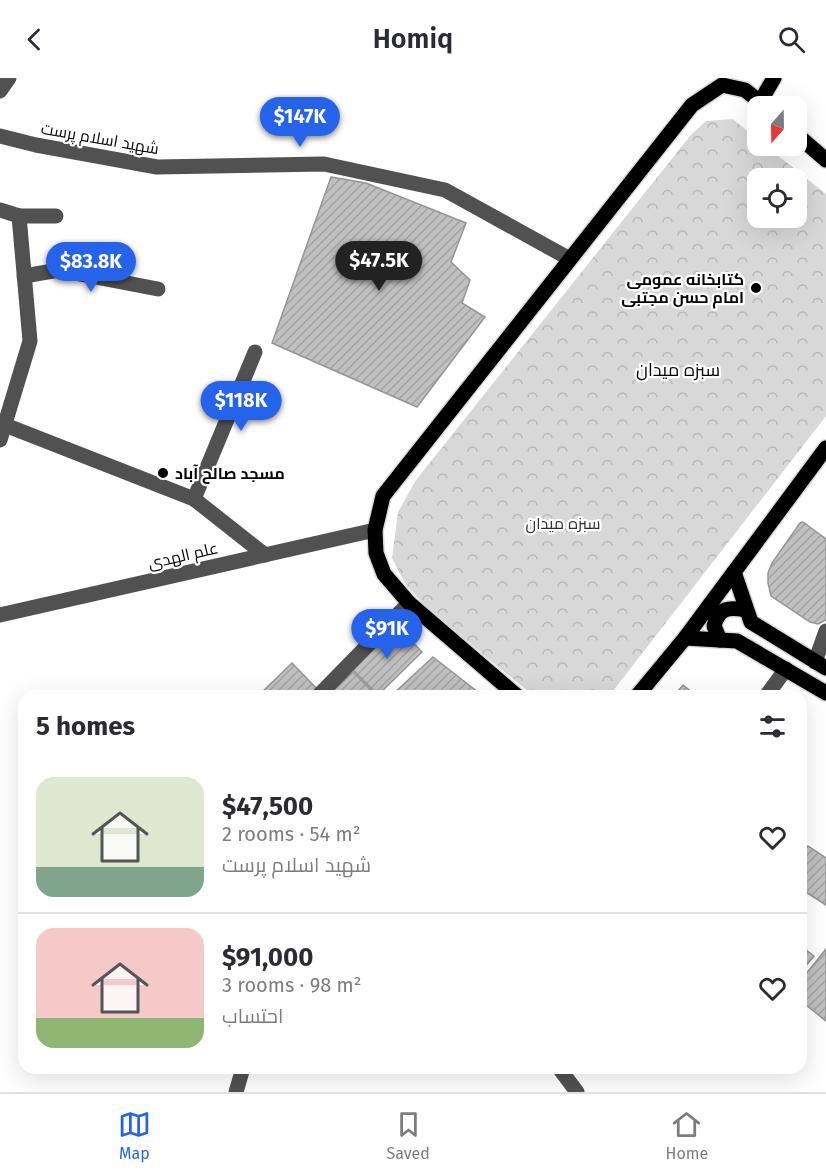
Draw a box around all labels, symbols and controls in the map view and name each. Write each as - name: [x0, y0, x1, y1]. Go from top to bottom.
- icon: back: [18, 23, 51, 56]
- text: Homiq: [373, 23, 453, 55]
- icon: search: [775, 23, 808, 56]
- north arrow: [747, 96, 807, 156]
- map controls: [747, 96, 807, 228]
- pin: $147K: [258, 97, 342, 148]
- text: $147K: [274, 104, 326, 128]
- street label: شهید اسلام پرست: [39, 119, 160, 160]
- button: locate: [747, 168, 807, 228]
- pin: $47.5K: [330, 241, 428, 292]
- pin: $83.8K: [42, 242, 140, 293]
- text: $47.5K: [349, 248, 409, 272]
- text: $83.8K: [60, 249, 122, 273]
- place label: کتابخانه عمومی امام حسن مجتبی: [621, 270, 744, 309]
- marker: کتابخانه عمومی امام حسن مجتبی: [749, 281, 763, 295]
- district label: سبزه میدان: [636, 359, 720, 381]
- pin: $118K: [199, 381, 283, 432]
- text: $118K: [215, 388, 267, 412]
- place label: مسجد صالح آباد: [175, 464, 285, 484]
- marker: مسجد صالح آباد: [156, 466, 170, 480]
- park label: سبزه میدان: [526, 514, 600, 534]
- street label: علم الهدی: [146, 538, 220, 575]
- pin: $91K: [351, 609, 423, 660]
- text: $91K: [365, 616, 409, 640]
- icon: filters: [756, 710, 789, 743]
- text: 5 homes: [36, 711, 135, 742]
- text: $47,500: [222, 791, 313, 822]
- icon: home: [84, 801, 156, 873]
- icon: heart: [756, 821, 789, 854]
- text: 2 rooms · 54 m²: [222, 822, 361, 846]
- text: شهید اسلام پرست: [222, 853, 371, 877]
- text: $91,000: [222, 942, 313, 973]
- icon: home: [84, 952, 156, 1024]
- icon: heart: [756, 972, 789, 1005]
- text: 3 rooms · 98 m²: [222, 973, 362, 997]
- text: احتساب: [222, 1004, 283, 1028]
- tab: Map: [118, 1108, 151, 1163]
- tab: Saved: [387, 1108, 430, 1163]
- tab: Home: [666, 1108, 708, 1163]

